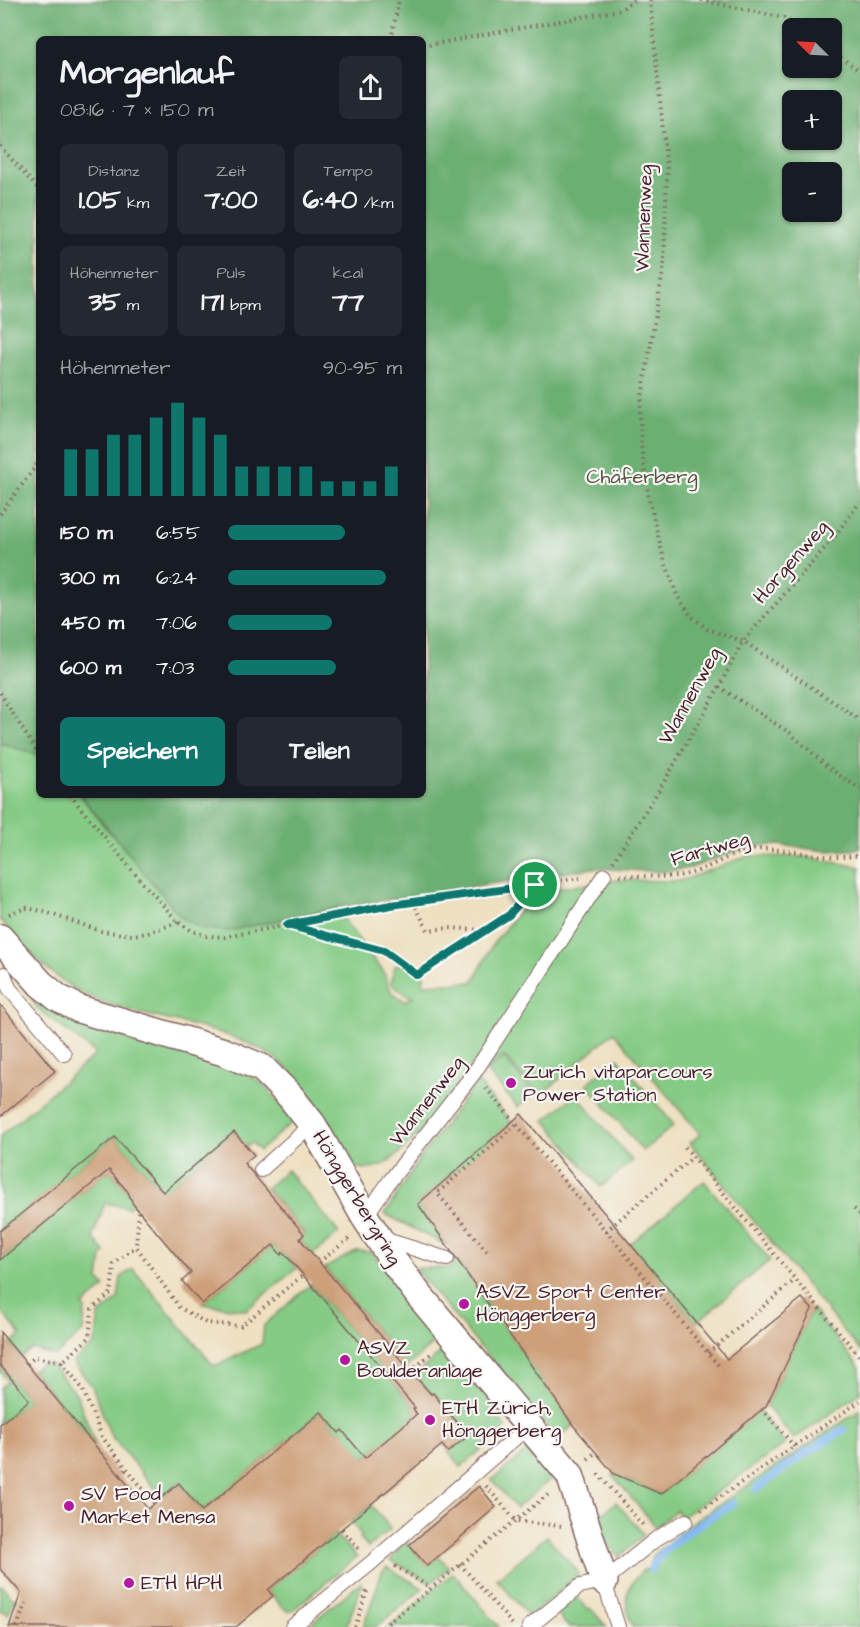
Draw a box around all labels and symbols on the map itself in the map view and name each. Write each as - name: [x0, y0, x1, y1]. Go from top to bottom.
- north arrow: [782, 18, 842, 78]
- street label: Wannenweg: [628, 164, 661, 272]
- park label: Chäferberg: [586, 463, 698, 492]
- street label: Horgenweg: [747, 514, 836, 611]
- street label: Wannenweg: [652, 642, 729, 750]
- street label: Fartweg: [667, 824, 753, 875]
- pin: [509, 859, 560, 910]
- street label: Wannenweg: [383, 1050, 472, 1152]
- place label: Zurich vitaparcours Power Station: [523, 1058, 713, 1109]
- marker: Zurich vitaparcours Power Station: [504, 1076, 518, 1090]
- street label: Hönggerbergring: [305, 1125, 409, 1272]
- place label: ASVZ Sport Center Hönggerberg: [476, 1278, 665, 1330]
- marker: ASVZ Sport Center Hönggerberg: [457, 1297, 471, 1311]
- place label: ASVZ Boulderanlage: [357, 1334, 483, 1386]
- marker: ASVZ Boulderanlage: [338, 1353, 352, 1367]
- place label: ETH Zürich, Hönggerberg: [442, 1394, 561, 1446]
- marker: ETH Zürich, Hönggerberg: [423, 1413, 437, 1427]
- place label: SV Food Market Mensa: [81, 1480, 216, 1531]
- marker: SV Food Market Mensa: [62, 1499, 76, 1513]
- place label: ETH HPH: [141, 1569, 222, 1597]
- marker: ETH HPH: [122, 1576, 136, 1590]

